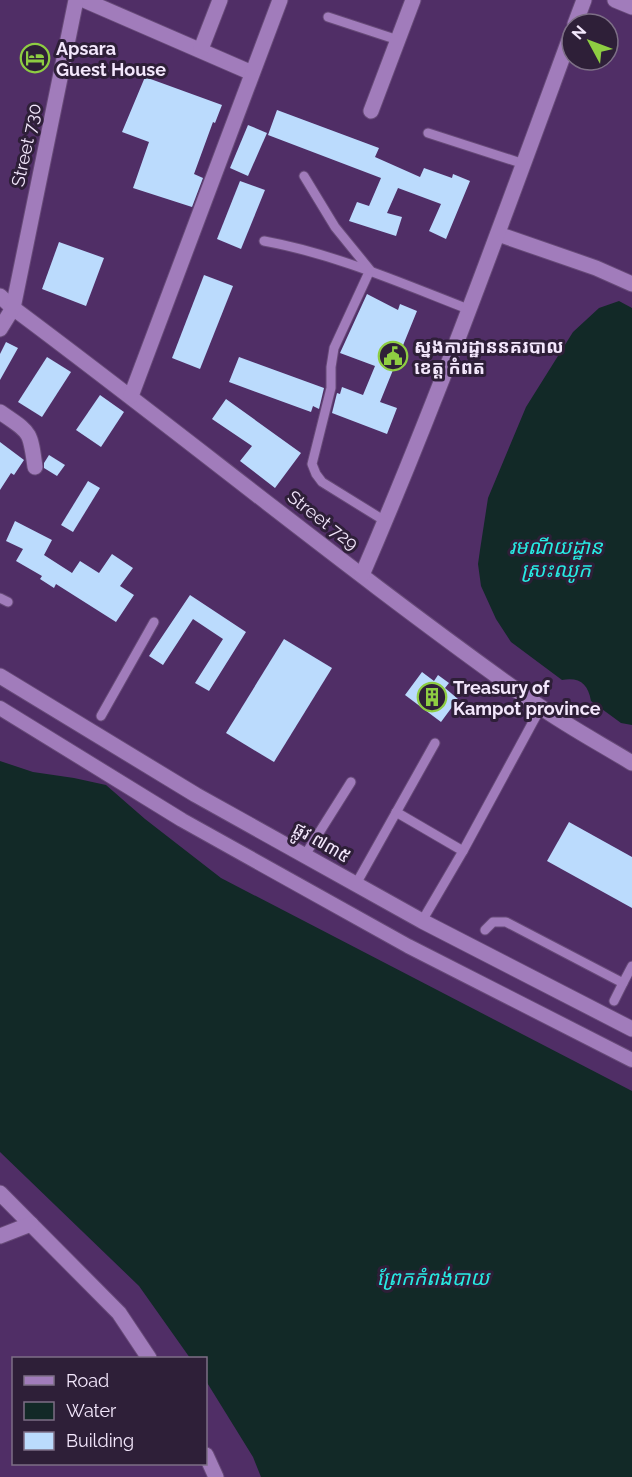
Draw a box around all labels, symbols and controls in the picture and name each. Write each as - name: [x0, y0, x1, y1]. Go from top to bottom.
- north arrow: [560, 12, 620, 72]
- text: N: [568, 22, 590, 43]
- place label: Apsara Guest House: [56, 38, 166, 80]
- hotel icon: Apsara Guest House: [19, 42, 51, 74]
- street label: Street 730: [7, 101, 45, 189]
- place label: ស្នងការដ្ឋាននគរបាល ខេត្ត កំពត: [414, 336, 564, 379]
- public building icon: ស្នងការដ្ឋាននគរបាល ខេត្ត កំពត: [377, 340, 409, 372]
- street label: Street 729: [283, 486, 363, 554]
- water label: រមណីយដ្ឋាន ស្រះឈូក: [509, 535, 604, 583]
- place label: Treasury of Kampot province: [453, 677, 601, 719]
- building icon: Treasury of Kampot province: [416, 681, 448, 713]
- street label: ផ្លូវ ៧៣៥: [286, 817, 354, 872]
- water label: ព្រែកកំពង់បាយ: [377, 1266, 491, 1290]
- legend: [12, 1357, 207, 1465]
- text: Road: [66, 1370, 109, 1391]
- text: Water: [66, 1400, 117, 1421]
- text: Building: [66, 1430, 134, 1451]

